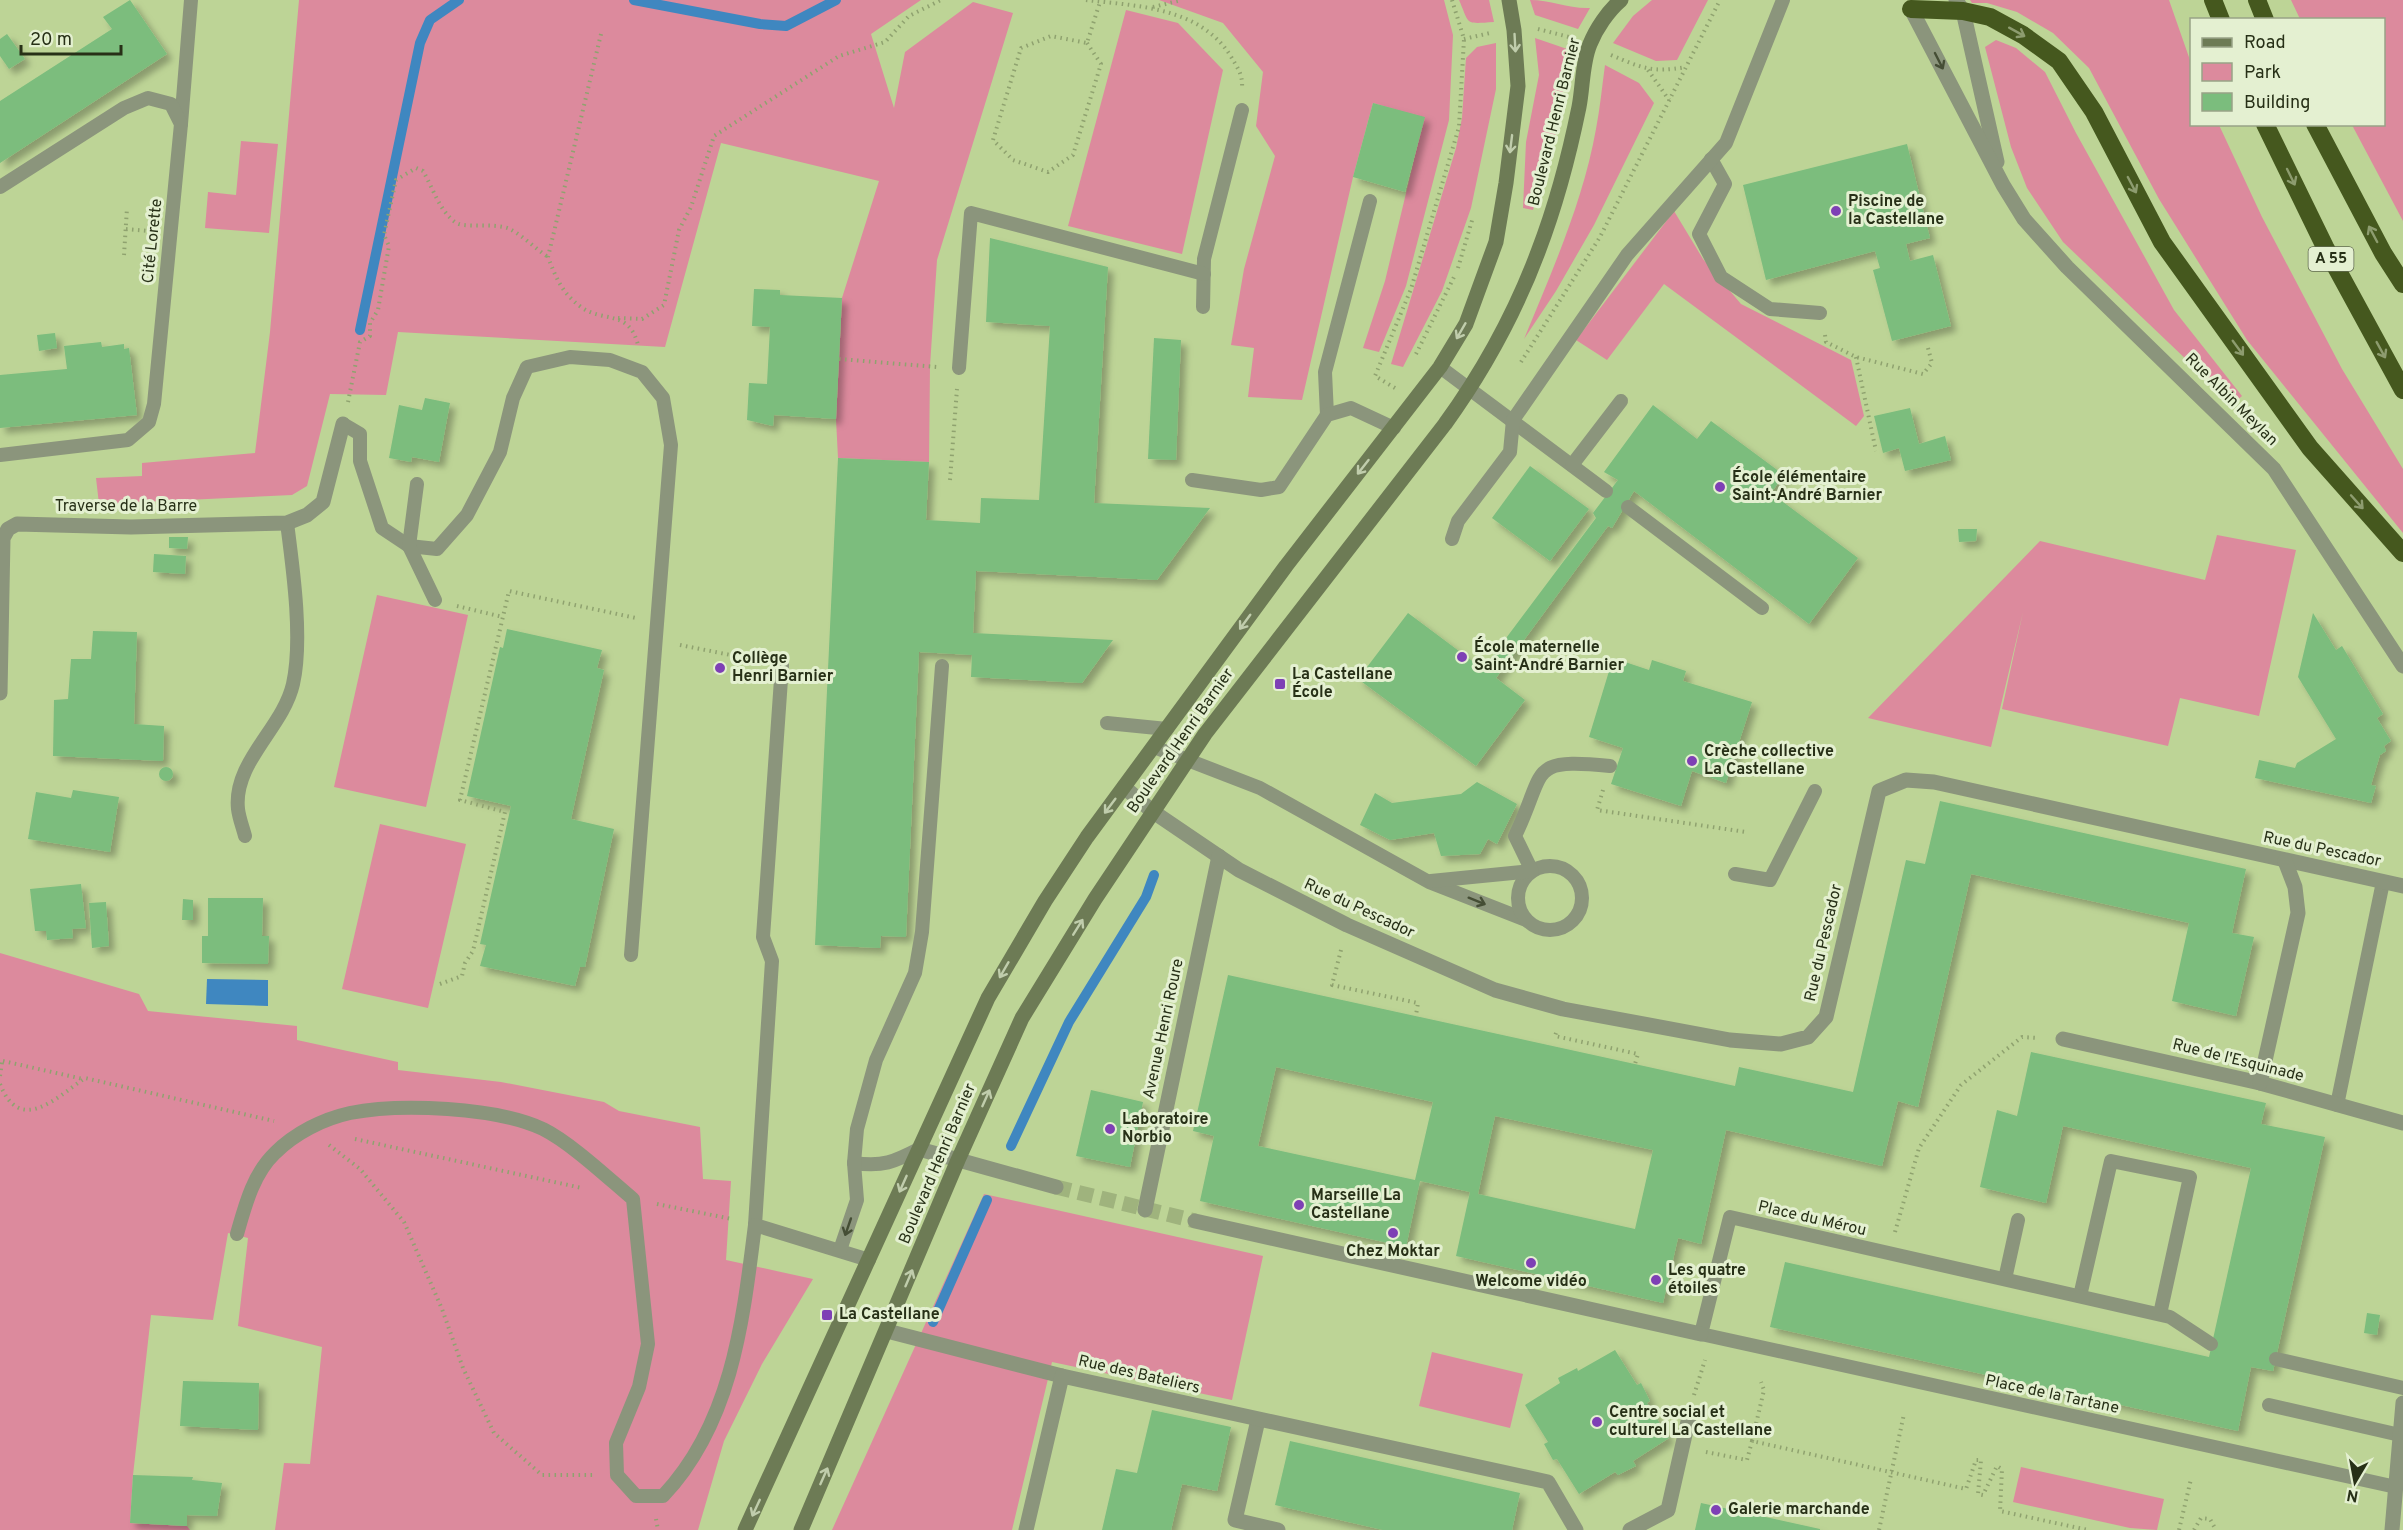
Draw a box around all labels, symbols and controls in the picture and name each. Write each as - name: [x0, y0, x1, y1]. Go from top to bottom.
- scale bar: [21, 18, 122, 56]
- legend: [2190, 18, 2385, 126]
- one-way arrow: [2008, 26, 2025, 38]
- text: 20 m: [30, 29, 72, 52]
- one-way arrow: [1510, 32, 1521, 52]
- text: Road: [2244, 32, 2286, 55]
- street label: Boulevard Henri Barnier: [1524, 36, 1586, 208]
- one-way arrow: [1934, 51, 1946, 69]
- text: Park: [2244, 62, 2281, 85]
- text: Building: [2244, 92, 2310, 115]
- one-way arrow: [1505, 134, 1516, 154]
- one-way arrow: [2285, 168, 2297, 186]
- one-way arrow: [2127, 175, 2138, 193]
- place label: Piscine de la Castellane: [1848, 192, 1944, 230]
- street label: Cité Lorette: [139, 198, 167, 284]
- marker: Piscine de la Castellane: [1829, 204, 1843, 218]
- one-way arrow: [2367, 226, 2379, 243]
- road number: A 55: [2308, 247, 2354, 271]
- one-way arrow: [1455, 322, 1467, 339]
- one-way arrow: [2232, 339, 2244, 355]
- one-way arrow: [2375, 341, 2387, 358]
- street label: Rue Albin Meylan: [2180, 349, 2282, 451]
- one-way arrow: [1357, 459, 1370, 475]
- place label: École élémentaire Saint-André Barnier: [1732, 466, 1882, 506]
- marker: École élémentaire Saint-André Barnier: [1713, 480, 1727, 494]
- one-way arrow: [2350, 494, 2364, 509]
- street label: Traverse de la Barre: [55, 497, 197, 517]
- one-way arrow: [1239, 614, 1251, 630]
- place label: École maternelle Saint-André Barnier: [1474, 636, 1624, 676]
- place label: Collège Henri Barnier: [732, 649, 834, 687]
- marker: École maternelle Saint-André Barnier: [1455, 650, 1469, 664]
- marker: Collège Henri Barnier: [713, 661, 727, 675]
- street label: Boulevard Henri Barnier: [1123, 664, 1239, 818]
- place label: La Castellane École: [1292, 665, 1393, 703]
- marker: La Castellane École: [1273, 677, 1287, 691]
- place label: Crèche collective La Castellane: [1704, 742, 1834, 780]
- marker: Crèche collective La Castellane: [1685, 754, 1699, 768]
- one-way arrow: [1104, 797, 1116, 813]
- street label: Rue du Pescador: [2261, 828, 2383, 872]
- street label: Rue du Pescador: [1300, 875, 1418, 943]
- street label: Rue du Pescador: [1801, 882, 1847, 1004]
- one-way arrow: [1468, 896, 1486, 907]
- one-way arrow: [1072, 919, 1084, 936]
- street label: Avenue Henri Roure: [1139, 957, 1189, 1101]
- one-way arrow: [998, 961, 1010, 978]
- street label: Rue de l'Esquinade: [2170, 1035, 2306, 1087]
- street label: Boulevard Henri Barnier: [895, 1081, 981, 1247]
- one-way arrow: [980, 1090, 992, 1108]
- place label: Laboratoire Norbio: [1122, 1110, 1208, 1148]
- marker: Laboratoire Norbio: [1103, 1122, 1117, 1136]
- one-way arrow: [897, 1174, 908, 1192]
- place label: Marseille La Castellane: [1311, 1186, 1401, 1224]
- street label: Place du Mérou: [1756, 1197, 1868, 1241]
- marker: Marseille La Castellane: [1292, 1198, 1306, 1212]
- one-way arrow: [841, 1217, 852, 1236]
- marker: Chez Moktar: [1386, 1226, 1400, 1240]
- place label: Chez Moktar: [1346, 1242, 1440, 1262]
- marker: Welcome vidéo: [1524, 1256, 1538, 1270]
- place label: Les quatre étoiles: [1668, 1261, 1746, 1299]
- one-way arrow: [904, 1269, 915, 1287]
- place label: Welcome vidéo: [1475, 1272, 1587, 1292]
- marker: Les quatre étoiles: [1649, 1273, 1663, 1287]
- place label: La Castellane: [839, 1305, 940, 1325]
- marker: La Castellane: [820, 1308, 834, 1322]
- street label: Rue des Bateliers: [1076, 1351, 1202, 1399]
- street label: Place de la Tartane: [1983, 1371, 2121, 1419]
- place label: Centre social et culturel La Castellane: [1609, 1403, 1772, 1441]
- marker: Centre social et culturel La Castellane: [1590, 1415, 1604, 1429]
- north arrow: [2325, 1452, 2385, 1512]
- one-way arrow: [819, 1468, 831, 1486]
- text: N: [2345, 1484, 2360, 1506]
- one-way arrow: [749, 1499, 761, 1517]
- place label: Galerie marchande: [1728, 1500, 1870, 1520]
- marker: Galerie marchande: [1709, 1503, 1723, 1517]

